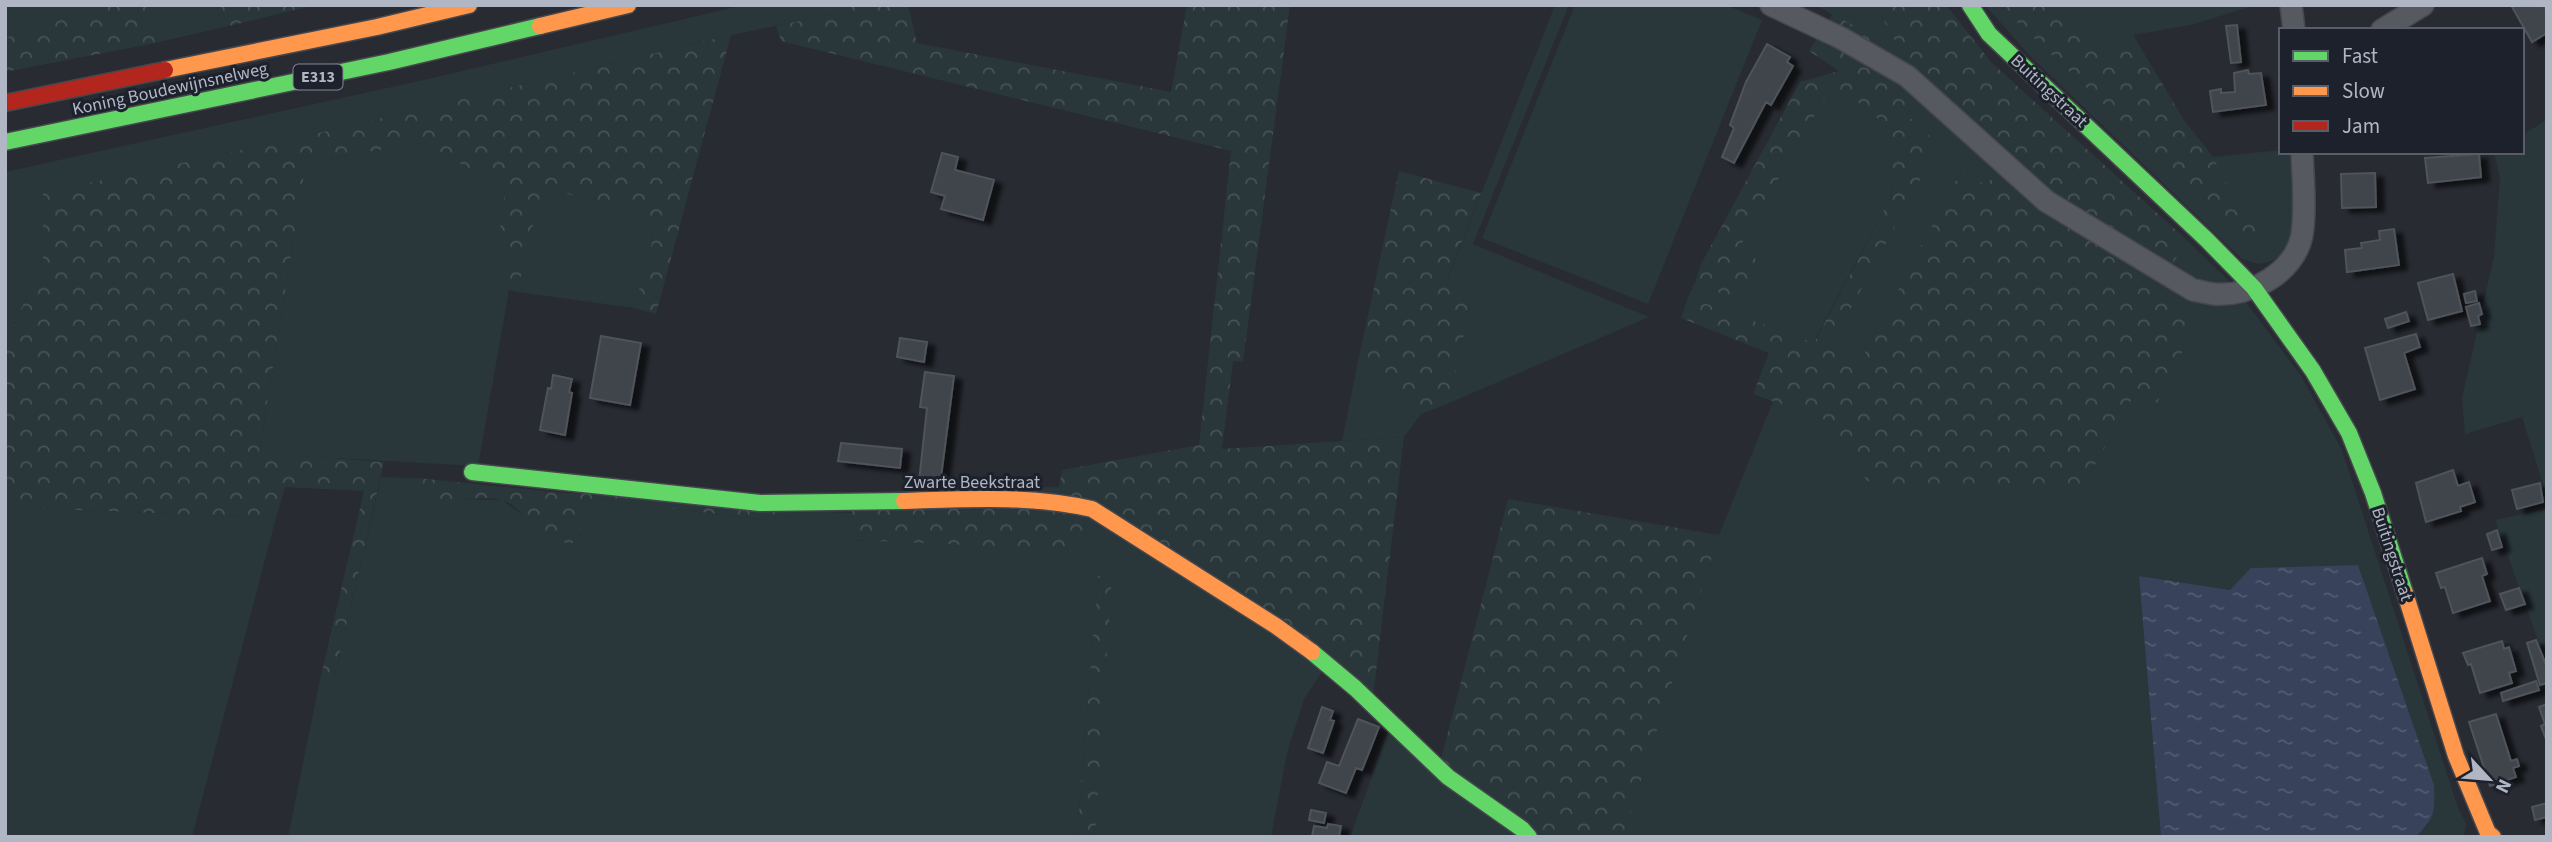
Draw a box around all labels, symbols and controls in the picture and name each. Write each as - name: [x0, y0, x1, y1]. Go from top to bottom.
- legend: [2279, 28, 2524, 154]
- text: Fast: [2342, 41, 2378, 71]
- street label: Buitingstraat: [2005, 49, 2093, 133]
- street label: Koning Boudewijnsnelweg: [70, 56, 270, 122]
- road number: E313: [294, 64, 342, 90]
- text: Slow: [2342, 76, 2385, 106]
- text: Jam: [2342, 111, 2380, 141]
- street label: Zwarte Beekstraat: [904, 470, 1040, 495]
- street label: Buitingstraat: [2365, 504, 2419, 604]
- north arrow: [2454, 744, 2524, 814]
- text: N: [2488, 774, 2518, 797]

